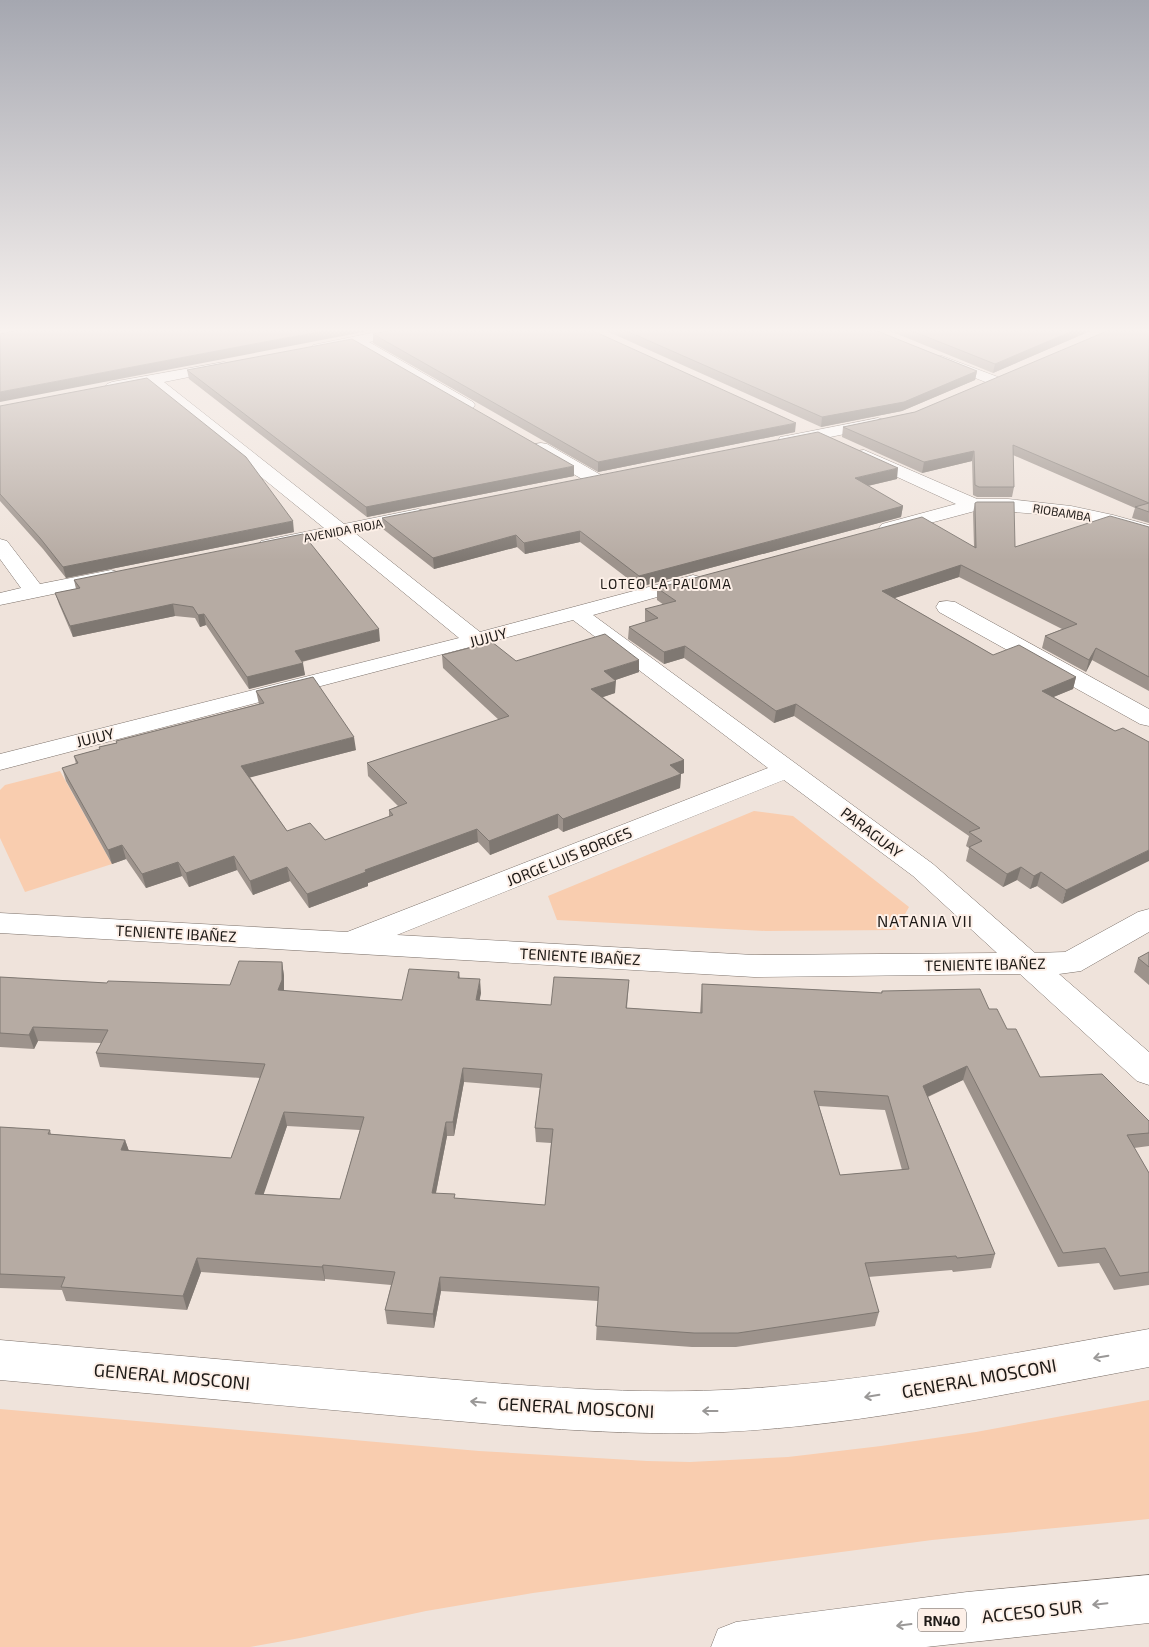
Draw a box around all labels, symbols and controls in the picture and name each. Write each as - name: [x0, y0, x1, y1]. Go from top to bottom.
- street label: RIOBAMBA: [1032, 500, 1093, 524]
- street label: AVENIDA RIOJA: [302, 515, 384, 545]
- district label: LOTEO LA PALOMA: [600, 575, 732, 592]
- street label: JUJUY: [467, 623, 509, 651]
- street label: JUJUY: [74, 724, 116, 750]
- street label: PARAGUAY: [838, 803, 907, 861]
- street label: JORGE LUIS BORGES: [504, 823, 634, 889]
- district label: NATANIA VII: [877, 911, 973, 930]
- street label: TENIENTE IBAÑEZ: [115, 921, 237, 945]
- street label: TENIENTE IBAÑEZ: [519, 944, 641, 968]
- street label: TENIENTE IBAÑEZ: [924, 954, 1046, 974]
- one-way arrow: [1093, 1352, 1109, 1362]
- street label: GENERAL MOSCONI: [900, 1354, 1058, 1402]
- street label: GENERAL MOSCONI: [93, 1358, 251, 1394]
- one-way arrow: [864, 1391, 880, 1401]
- street label: GENERAL MOSCONI: [497, 1392, 655, 1422]
- one-way arrow: [470, 1397, 486, 1407]
- one-way arrow: [702, 1406, 718, 1416]
- street label: ACCESO SUR: [981, 1595, 1083, 1627]
- one-way arrow: [1093, 1599, 1109, 1609]
- road number: RN40: [918, 1608, 966, 1632]
- one-way arrow: [896, 1620, 912, 1630]

